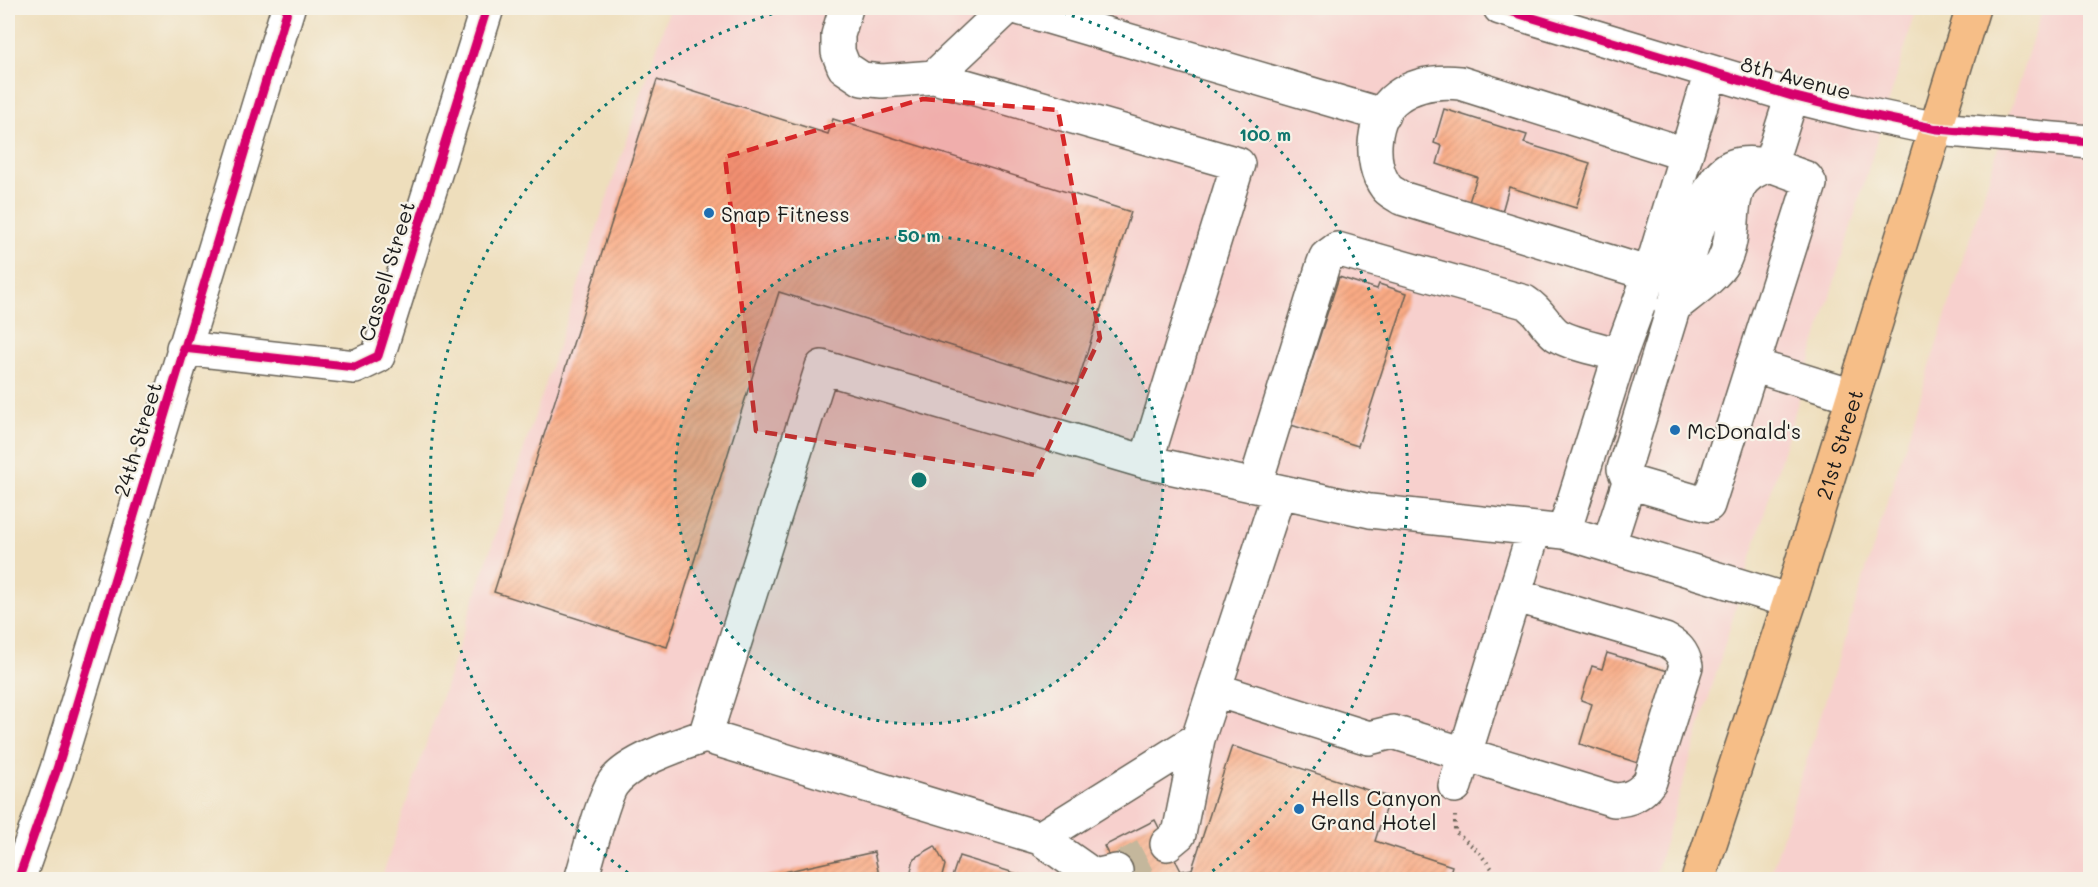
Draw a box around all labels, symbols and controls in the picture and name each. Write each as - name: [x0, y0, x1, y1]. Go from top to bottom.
- street label: 8th Avenue: [1738, 49, 1854, 105]
- text: 100 m: [1239, 122, 1291, 146]
- street label: Cassell Street: [352, 197, 420, 345]
- place label: Snap Fitness: [721, 200, 850, 227]
- marker: Snap Fitness: [702, 206, 716, 220]
- text: 50 m: [898, 223, 940, 247]
- street label: 24th Street: [107, 378, 167, 500]
- street label: 21st Street: [1809, 386, 1868, 503]
- place label: McDonald's: [1687, 417, 1801, 444]
- marker: McDonald's: [1668, 423, 1682, 437]
- centre of rings: [909, 470, 929, 490]
- place label: Hells Canyon Grand Hotel: [1311, 784, 1441, 835]
- marker: Hells Canyon Grand Hotel: [1292, 802, 1306, 816]

